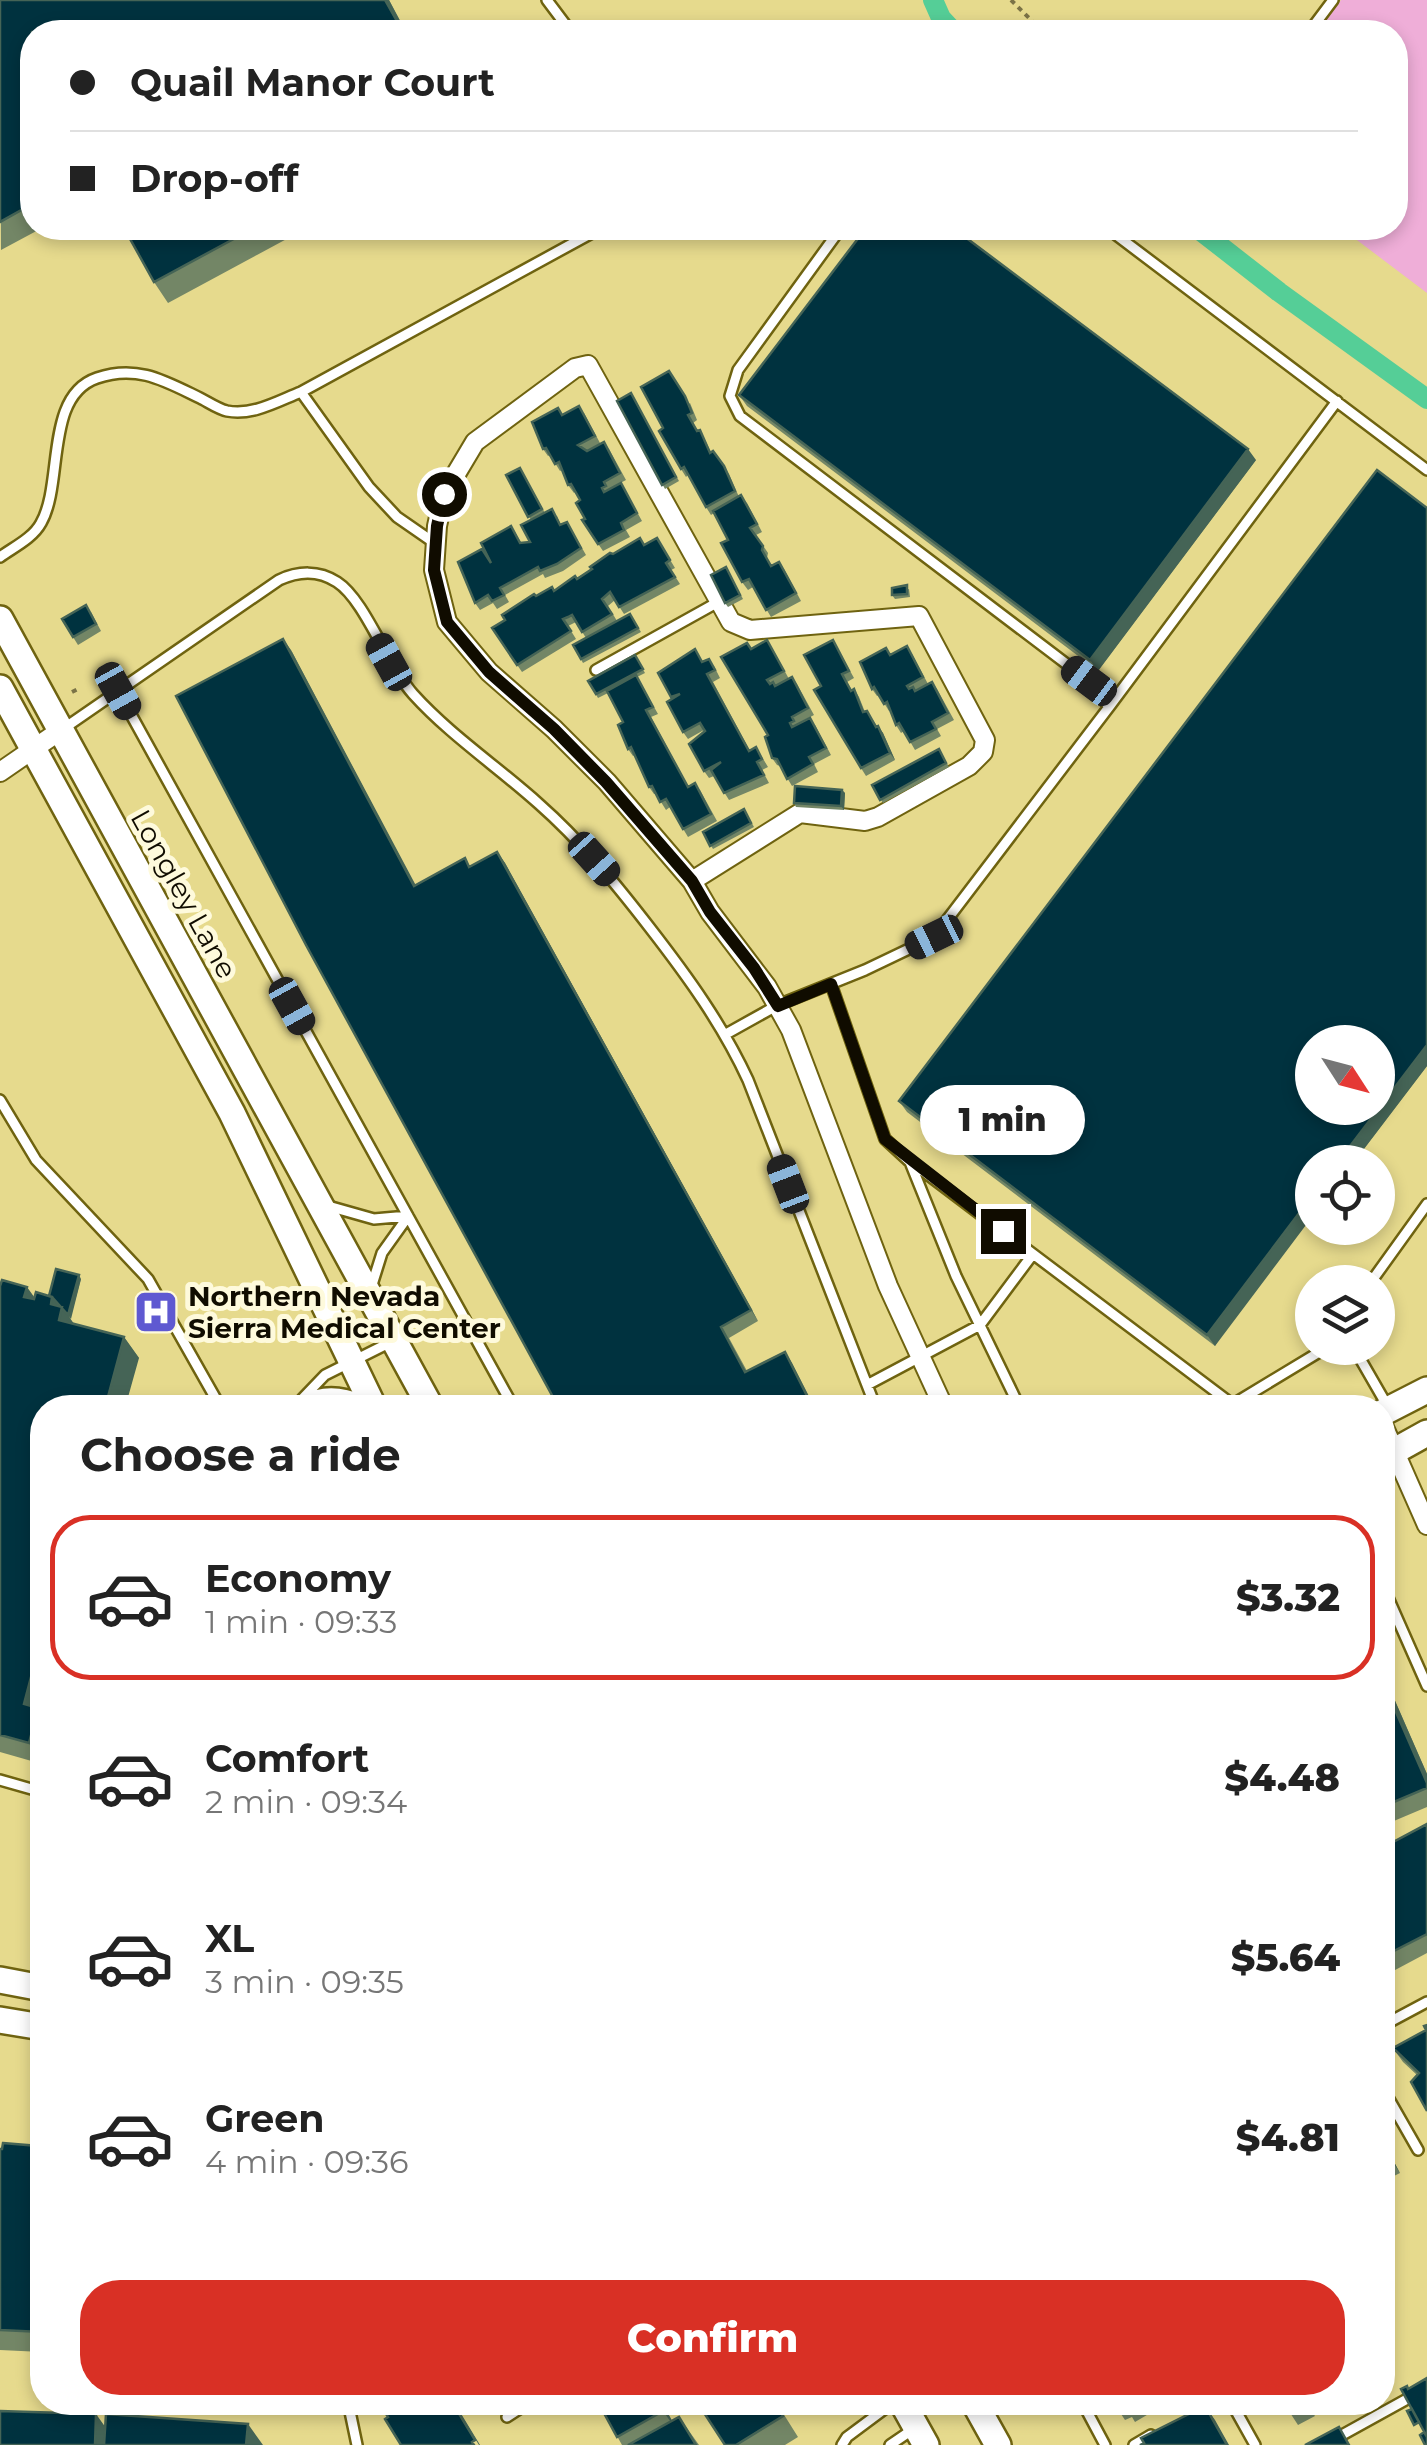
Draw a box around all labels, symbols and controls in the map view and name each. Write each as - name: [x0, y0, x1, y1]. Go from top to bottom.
- text: Quail Manor Court: [130, 59, 495, 106]
- text: Drop-off: [130, 155, 299, 202]
- route start: [422, 472, 467, 517]
- car: [361, 628, 417, 696]
- car: [1056, 651, 1122, 711]
- car: [90, 657, 146, 725]
- street label: Longley Lane: [124, 804, 244, 984]
- car: [563, 827, 625, 891]
- car: [900, 910, 968, 964]
- car: [264, 972, 320, 1040]
- north arrow: [1295, 1025, 1395, 1125]
- map controls: [1295, 1025, 1395, 1365]
- callout: 1 min: [920, 1086, 1086, 1156]
- text: 1 min: [958, 1100, 1047, 1139]
- button: locate: [1295, 1145, 1395, 1245]
- car: [763, 1151, 813, 1217]
- route end: [981, 1209, 1026, 1254]
- button: layers: [1295, 1265, 1395, 1365]
- place label: Northern Nevada Sierra Medical Center: [188, 1279, 501, 1345]
- hospital icon: Northern Nevada Sierra Medical Center: [133, 1289, 179, 1335]
- text: Choose a ride: [80, 1427, 401, 1482]
- icon: car: [85, 1553, 175, 1643]
- text: Economy: [205, 1555, 391, 1602]
- text: $3.32: [1236, 1574, 1340, 1621]
- text: 1 min · 09:33: [205, 1602, 397, 1641]
- icon: car: [85, 1733, 175, 1823]
- text: Comfort: [205, 1735, 369, 1782]
- text: $4.48: [1224, 1754, 1340, 1801]
- text: 2 min · 09:34: [205, 1782, 407, 1821]
- icon: car: [85, 1913, 175, 2003]
- text: XL: [205, 1915, 254, 1962]
- text: $5.64: [1231, 1934, 1340, 1981]
- text: 3 min · 09:35: [205, 1962, 404, 2001]
- icon: car: [85, 2093, 175, 2183]
- text: Green: [205, 2095, 325, 2142]
- text: $4.81: [1236, 2114, 1340, 2161]
- text: 4 min · 09:36: [205, 2142, 409, 2181]
- button: Confirm: [80, 2280, 1345, 2395]

